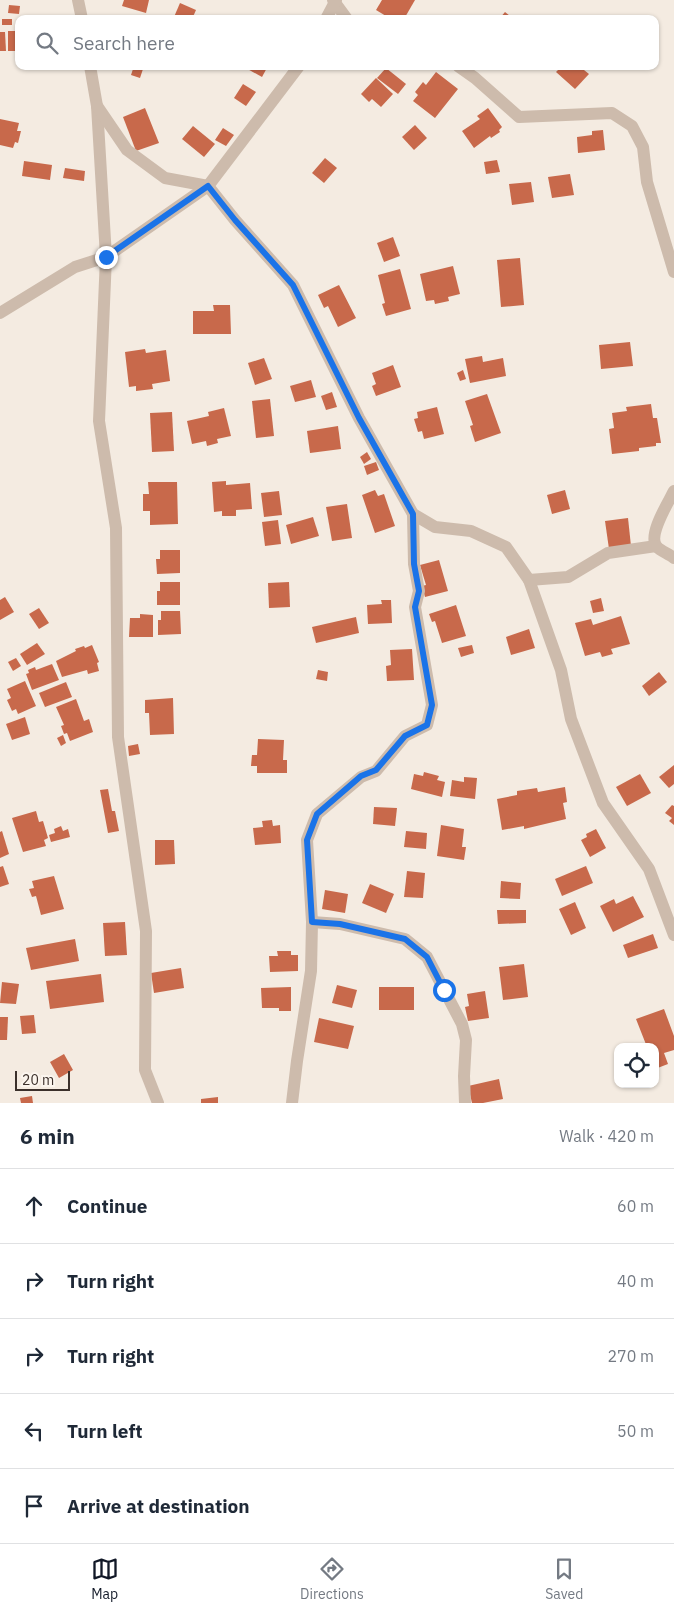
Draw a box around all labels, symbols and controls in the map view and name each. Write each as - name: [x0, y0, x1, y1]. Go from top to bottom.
- search box: [15, 15, 659, 70]
- icon: search: [33, 29, 61, 57]
- text: Search here: [73, 31, 175, 55]
- route end: [95, 246, 118, 269]
- route start: [433, 979, 456, 1002]
- map controls: [614, 1043, 659, 1088]
- button: locate: [614, 1043, 659, 1088]
- scale bar: [15, 1068, 70, 1091]
- text: 20 m: [22, 1071, 54, 1089]
- text: 6 min: [20, 1122, 75, 1150]
- text: Walk · 420 m: [559, 1126, 654, 1146]
- icon: ahead: [20, 1192, 48, 1220]
- text: Continue: [67, 1194, 147, 1218]
- text: 60 m: [617, 1196, 654, 1216]
- icon: right: [20, 1267, 48, 1295]
- text: Turn right: [67, 1269, 154, 1293]
- text: 40 m: [617, 1271, 654, 1291]
- icon: right: [20, 1342, 48, 1370]
- text: Turn right: [67, 1344, 154, 1368]
- text: 270 m: [607, 1346, 654, 1366]
- icon: left: [20, 1417, 48, 1445]
- text: Turn left: [67, 1419, 143, 1443]
- text: 50 m: [617, 1421, 654, 1441]
- icon: arrive: [20, 1492, 48, 1520]
- text: Arrive at destination: [67, 1494, 250, 1518]
- tab: Map: [91, 1555, 119, 1603]
- tab: Directions: [300, 1555, 364, 1603]
- tab: Saved: [545, 1555, 583, 1603]

